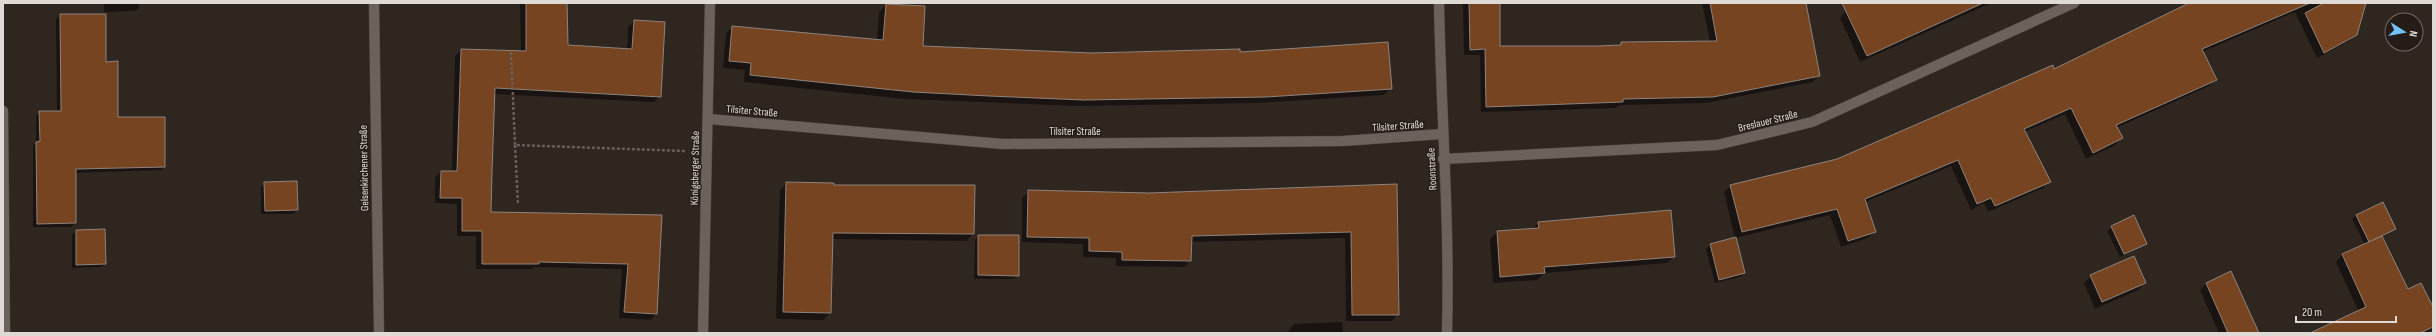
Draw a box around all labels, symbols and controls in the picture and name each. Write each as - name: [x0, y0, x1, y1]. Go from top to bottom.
- north arrow: [2384, 12, 2424, 52]
- text: N: [2406, 30, 2420, 38]
- street label: Tilsiter Straße: [726, 102, 778, 120]
- street label: Breslauer Straße: [1737, 107, 1799, 135]
- street label: Tilsiter Straße: [1372, 118, 1424, 134]
- street label: Gelsenkirchener Straße: [357, 125, 371, 211]
- street label: Tilsiter Straße: [1049, 125, 1101, 138]
- street label: Königsberger Straße: [688, 131, 702, 205]
- street label: Roonstraße: [1424, 148, 1440, 190]
- scale bar: [2296, 298, 2396, 324]
- text: 20 m: [2302, 305, 2322, 320]

